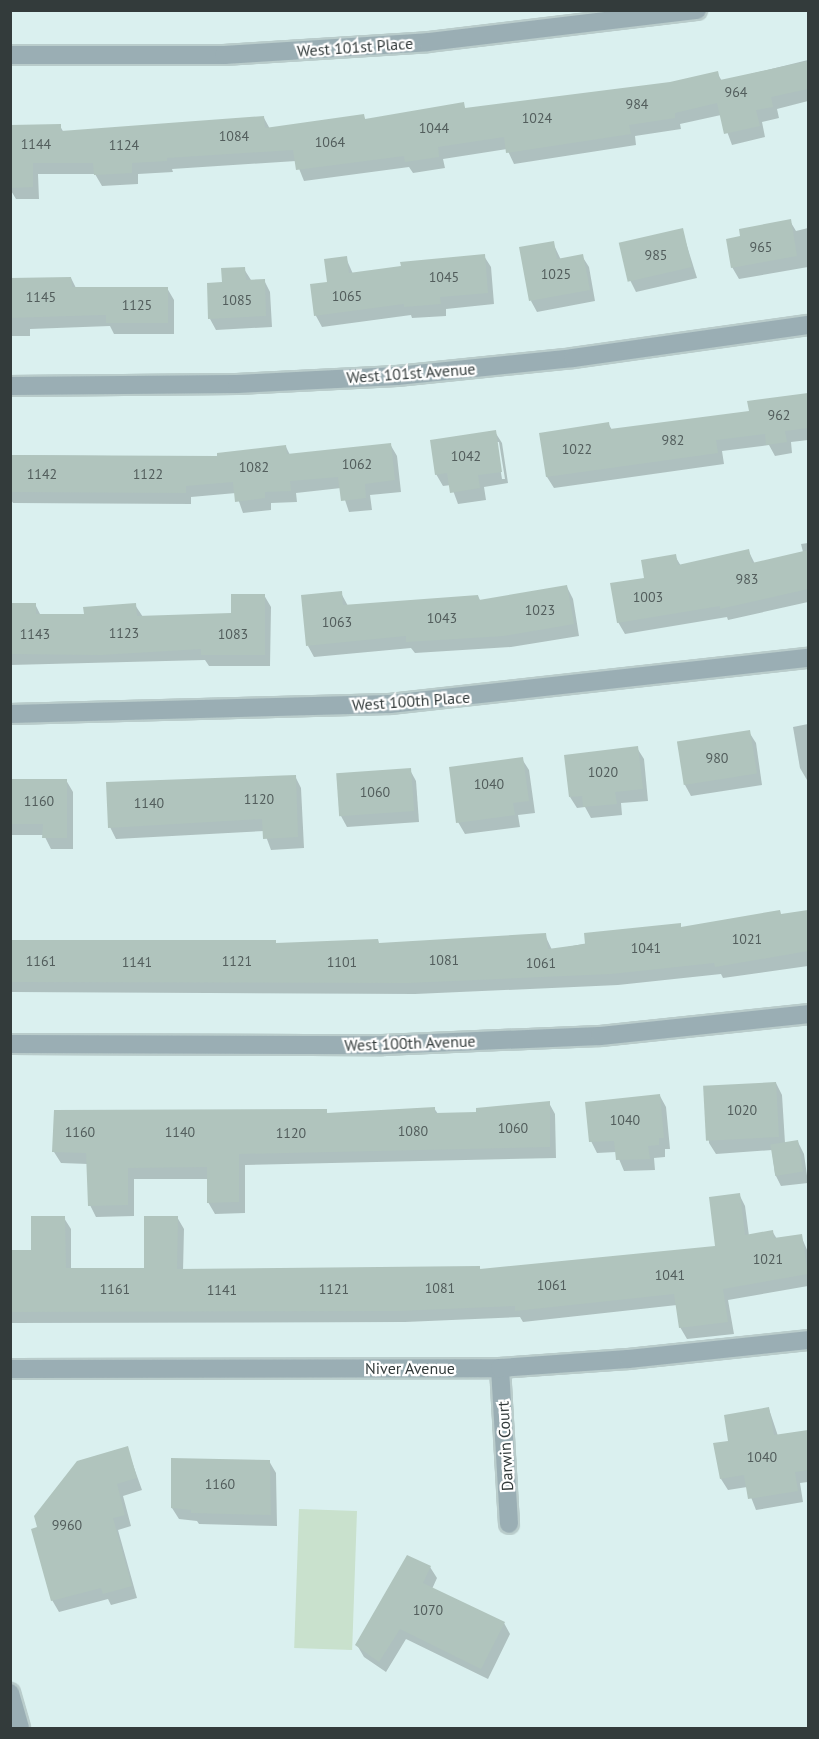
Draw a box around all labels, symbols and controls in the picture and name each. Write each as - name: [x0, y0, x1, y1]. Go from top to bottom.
- street label: West 101st Place: [296, 33, 414, 61]
- house number: 964: [725, 84, 747, 100]
- house number: 984: [626, 96, 648, 112]
- house number: 1024: [522, 110, 552, 126]
- house number: 1044: [419, 120, 449, 136]
- house number: 1084: [219, 128, 249, 144]
- house number: 1064: [315, 134, 345, 150]
- house number: 1144: [21, 136, 51, 152]
- house number: 1124: [109, 137, 139, 153]
- house number: 965: [750, 239, 772, 255]
- house number: 985: [645, 247, 667, 263]
- house number: 1025: [541, 266, 571, 282]
- house number: 1045: [429, 269, 459, 285]
- house number: 1065: [332, 288, 362, 304]
- house number: 1145: [26, 289, 56, 305]
- house number: 1085: [222, 292, 252, 308]
- house number: 1125: [122, 297, 152, 313]
- street label: West 101st Avenue: [346, 359, 476, 387]
- house number: 962: [768, 407, 790, 423]
- house number: 982: [662, 432, 684, 448]
- house number: 1022: [562, 441, 592, 457]
- house number: 1042: [451, 448, 481, 464]
- house number: 1062: [342, 456, 372, 472]
- house number: 1082: [239, 459, 269, 475]
- house number: 1142: [27, 466, 57, 482]
- house number: 1122: [133, 466, 163, 482]
- house number: 983: [736, 571, 758, 587]
- house number: 1003: [633, 589, 663, 605]
- house number: 1023: [525, 602, 555, 618]
- house number: 1043: [427, 610, 457, 626]
- house number: 1063: [322, 614, 352, 630]
- house number: 1123: [109, 625, 139, 641]
- house number: 1143: [20, 626, 50, 642]
- house number: 1083: [218, 626, 248, 642]
- street label: West 100th Place: [351, 687, 471, 715]
- house number: 980: [706, 750, 728, 766]
- house number: 1020: [588, 764, 618, 780]
- house number: 1040: [474, 776, 504, 792]
- house number: 1060: [360, 784, 390, 800]
- house number: 1120: [244, 791, 274, 807]
- house number: 1160: [24, 793, 54, 809]
- house number: 1140: [134, 795, 164, 811]
- house number: 1021: [732, 931, 762, 947]
- house number: 1041: [631, 940, 661, 956]
- house number: 1081: [429, 952, 459, 968]
- house number: 1161: [26, 953, 56, 969]
- house number: 1121: [222, 953, 252, 969]
- house number: 1141: [122, 954, 152, 970]
- house number: 1101: [327, 954, 357, 970]
- house number: 1061: [526, 955, 556, 971]
- street label: West 100th Avenue: [344, 1031, 476, 1055]
- house number: 1020: [727, 1102, 757, 1118]
- house number: 1040: [610, 1112, 640, 1128]
- house number: 1060: [498, 1120, 528, 1136]
- house number: 1080: [398, 1123, 428, 1139]
- house number: 1160: [65, 1124, 95, 1140]
- house number: 1140: [165, 1124, 195, 1140]
- house number: 1120: [276, 1125, 306, 1141]
- house number: 1021: [753, 1251, 783, 1267]
- house number: 1041: [655, 1267, 685, 1283]
- house number: 1061: [537, 1277, 567, 1293]
- house number: 1081: [425, 1280, 455, 1296]
- house number: 1161: [100, 1281, 130, 1297]
- house number: 1121: [319, 1281, 349, 1297]
- house number: 1141: [207, 1282, 237, 1298]
- street label: Niver Avenue: [365, 1358, 455, 1378]
- street label: Darwin Court: [493, 1401, 517, 1491]
- house number: 1040: [747, 1449, 777, 1465]
- house number: 1160: [205, 1476, 235, 1492]
- house number: 9960: [52, 1517, 82, 1533]
- house number: 1070: [413, 1602, 443, 1618]

